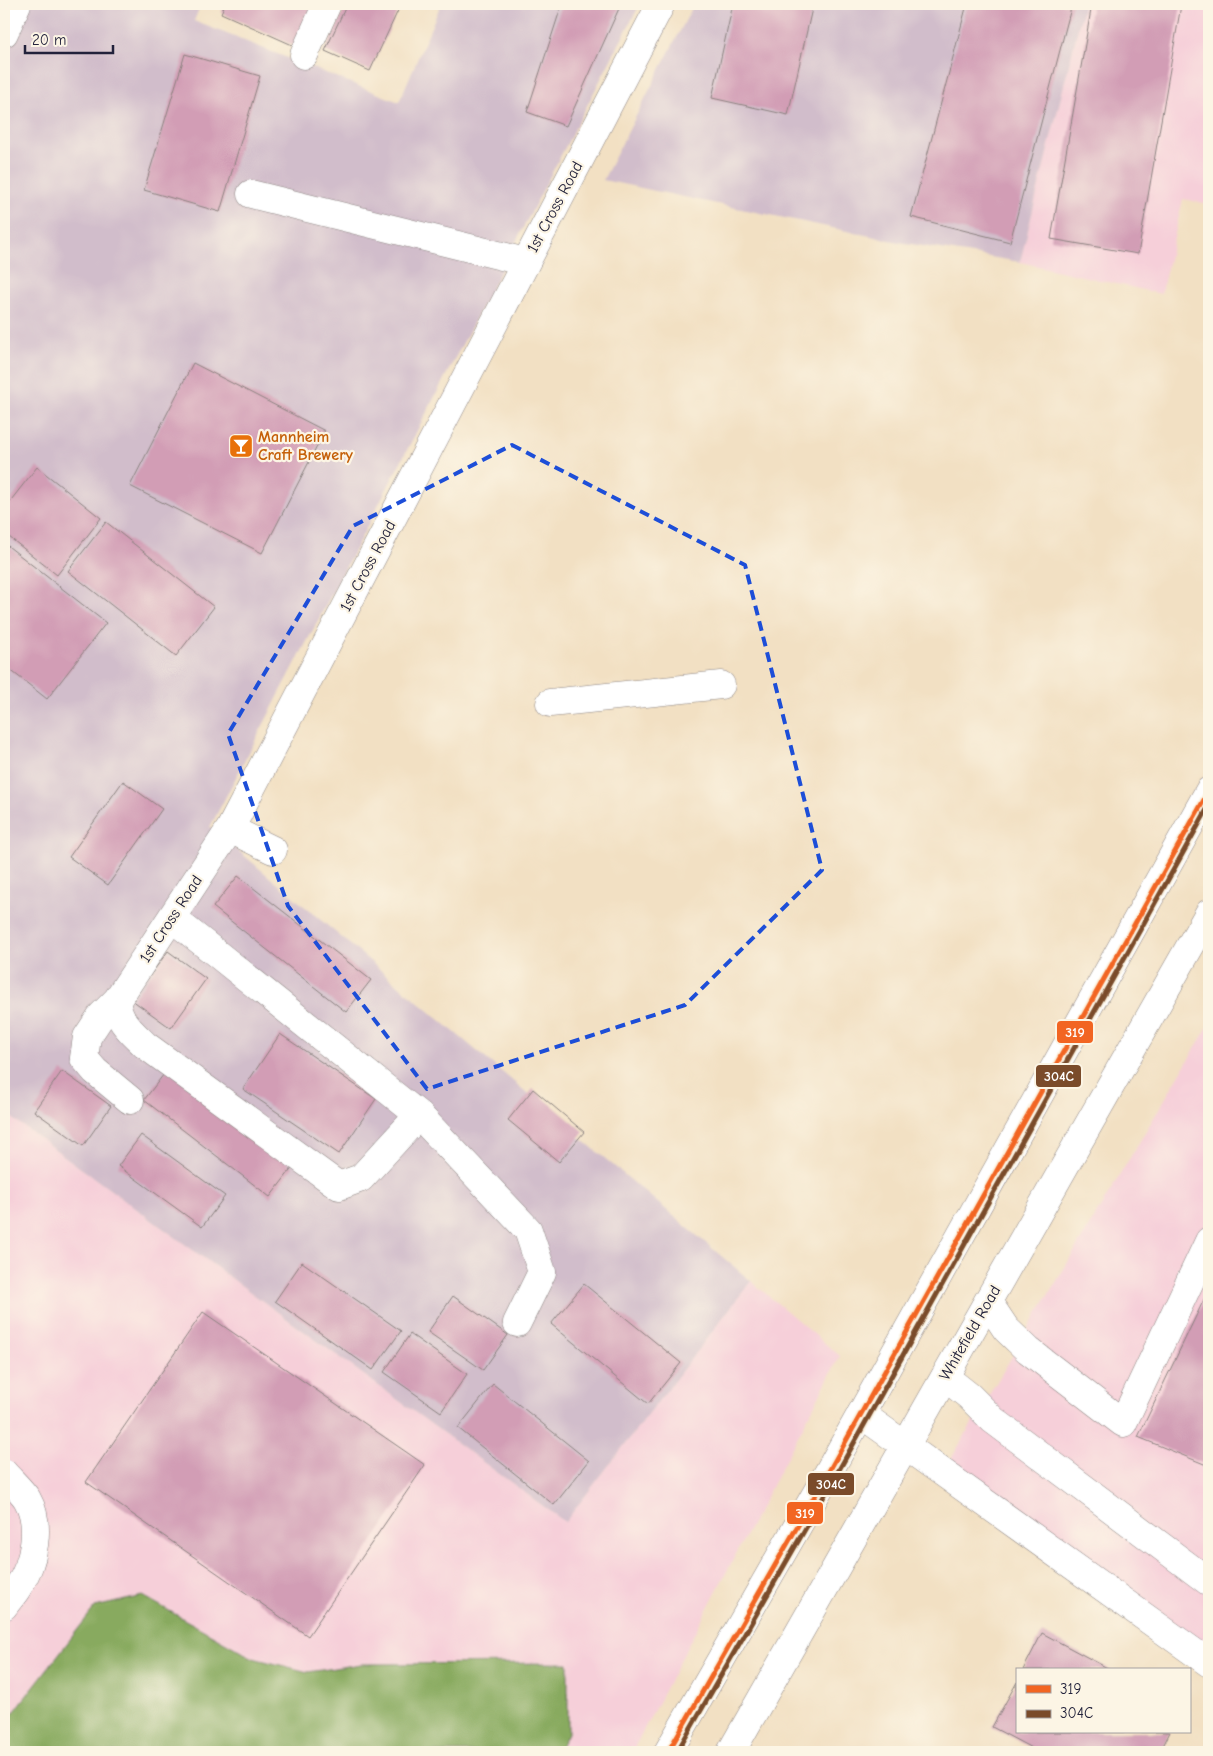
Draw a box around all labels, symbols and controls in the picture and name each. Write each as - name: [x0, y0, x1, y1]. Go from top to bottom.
- scale bar: [25, 22, 112, 54]
- text: 20 m: [32, 31, 66, 49]
- street label: 1st Cross Road: [523, 158, 587, 256]
- place label: Mannheim Craft Brewery: [258, 428, 354, 464]
- bar icon: Mannheim Craft Brewery: [228, 433, 254, 459]
- street label: 1st Cross Road: [336, 517, 400, 615]
- street label: 1st Cross Road: [136, 872, 206, 966]
- line badge: 319: [1056, 1020, 1094, 1044]
- text: 319: [1065, 1024, 1085, 1041]
- line badge: 304C: [1035, 1064, 1082, 1088]
- text: 304C: [1044, 1068, 1075, 1085]
- street label: Whitefield Road: [936, 1283, 1004, 1383]
- line badge: 304C: [807, 1472, 855, 1496]
- text: 304C: [816, 1476, 847, 1493]
- line badge: 319: [786, 1501, 824, 1525]
- text: 319: [795, 1505, 815, 1522]
- legend: [1016, 1668, 1190, 1734]
- text: 319: [1060, 1680, 1082, 1698]
- text: 304C: [1060, 1704, 1093, 1722]

